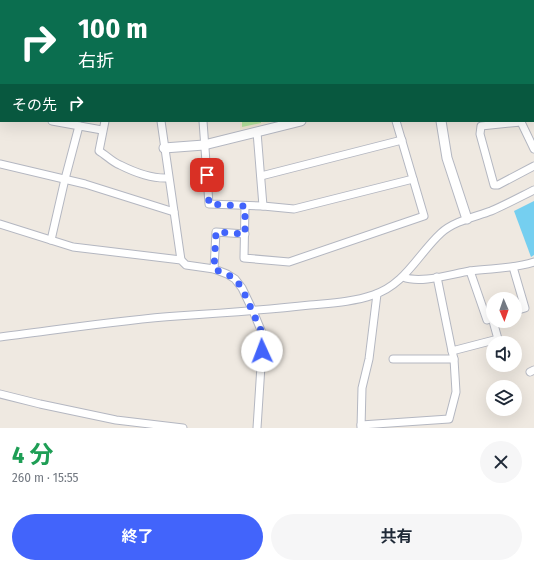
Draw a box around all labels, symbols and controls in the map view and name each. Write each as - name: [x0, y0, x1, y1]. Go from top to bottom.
- text: 100 m: [78, 12, 148, 45]
- icon: right: [12, 16, 64, 68]
- text: 右折: [78, 50, 114, 72]
- icon: right: [65, 92, 87, 114]
- text: その先: [12, 96, 57, 114]
- pin: [190, 158, 224, 192]
- icon: arrive: [196, 164, 218, 186]
- north arrow: [486, 292, 522, 328]
- map controls: [486, 292, 522, 416]
- position arrow: [241, 330, 283, 372]
- button: sound: [486, 336, 522, 372]
- button: layers: [486, 380, 522, 416]
- text: 4 分: [12, 441, 53, 469]
- button: close: [480, 441, 522, 483]
- text: 260 m · 15:55: [12, 470, 79, 485]
- button: 終了: [12, 514, 263, 560]
- button: 共有: [271, 514, 522, 560]

